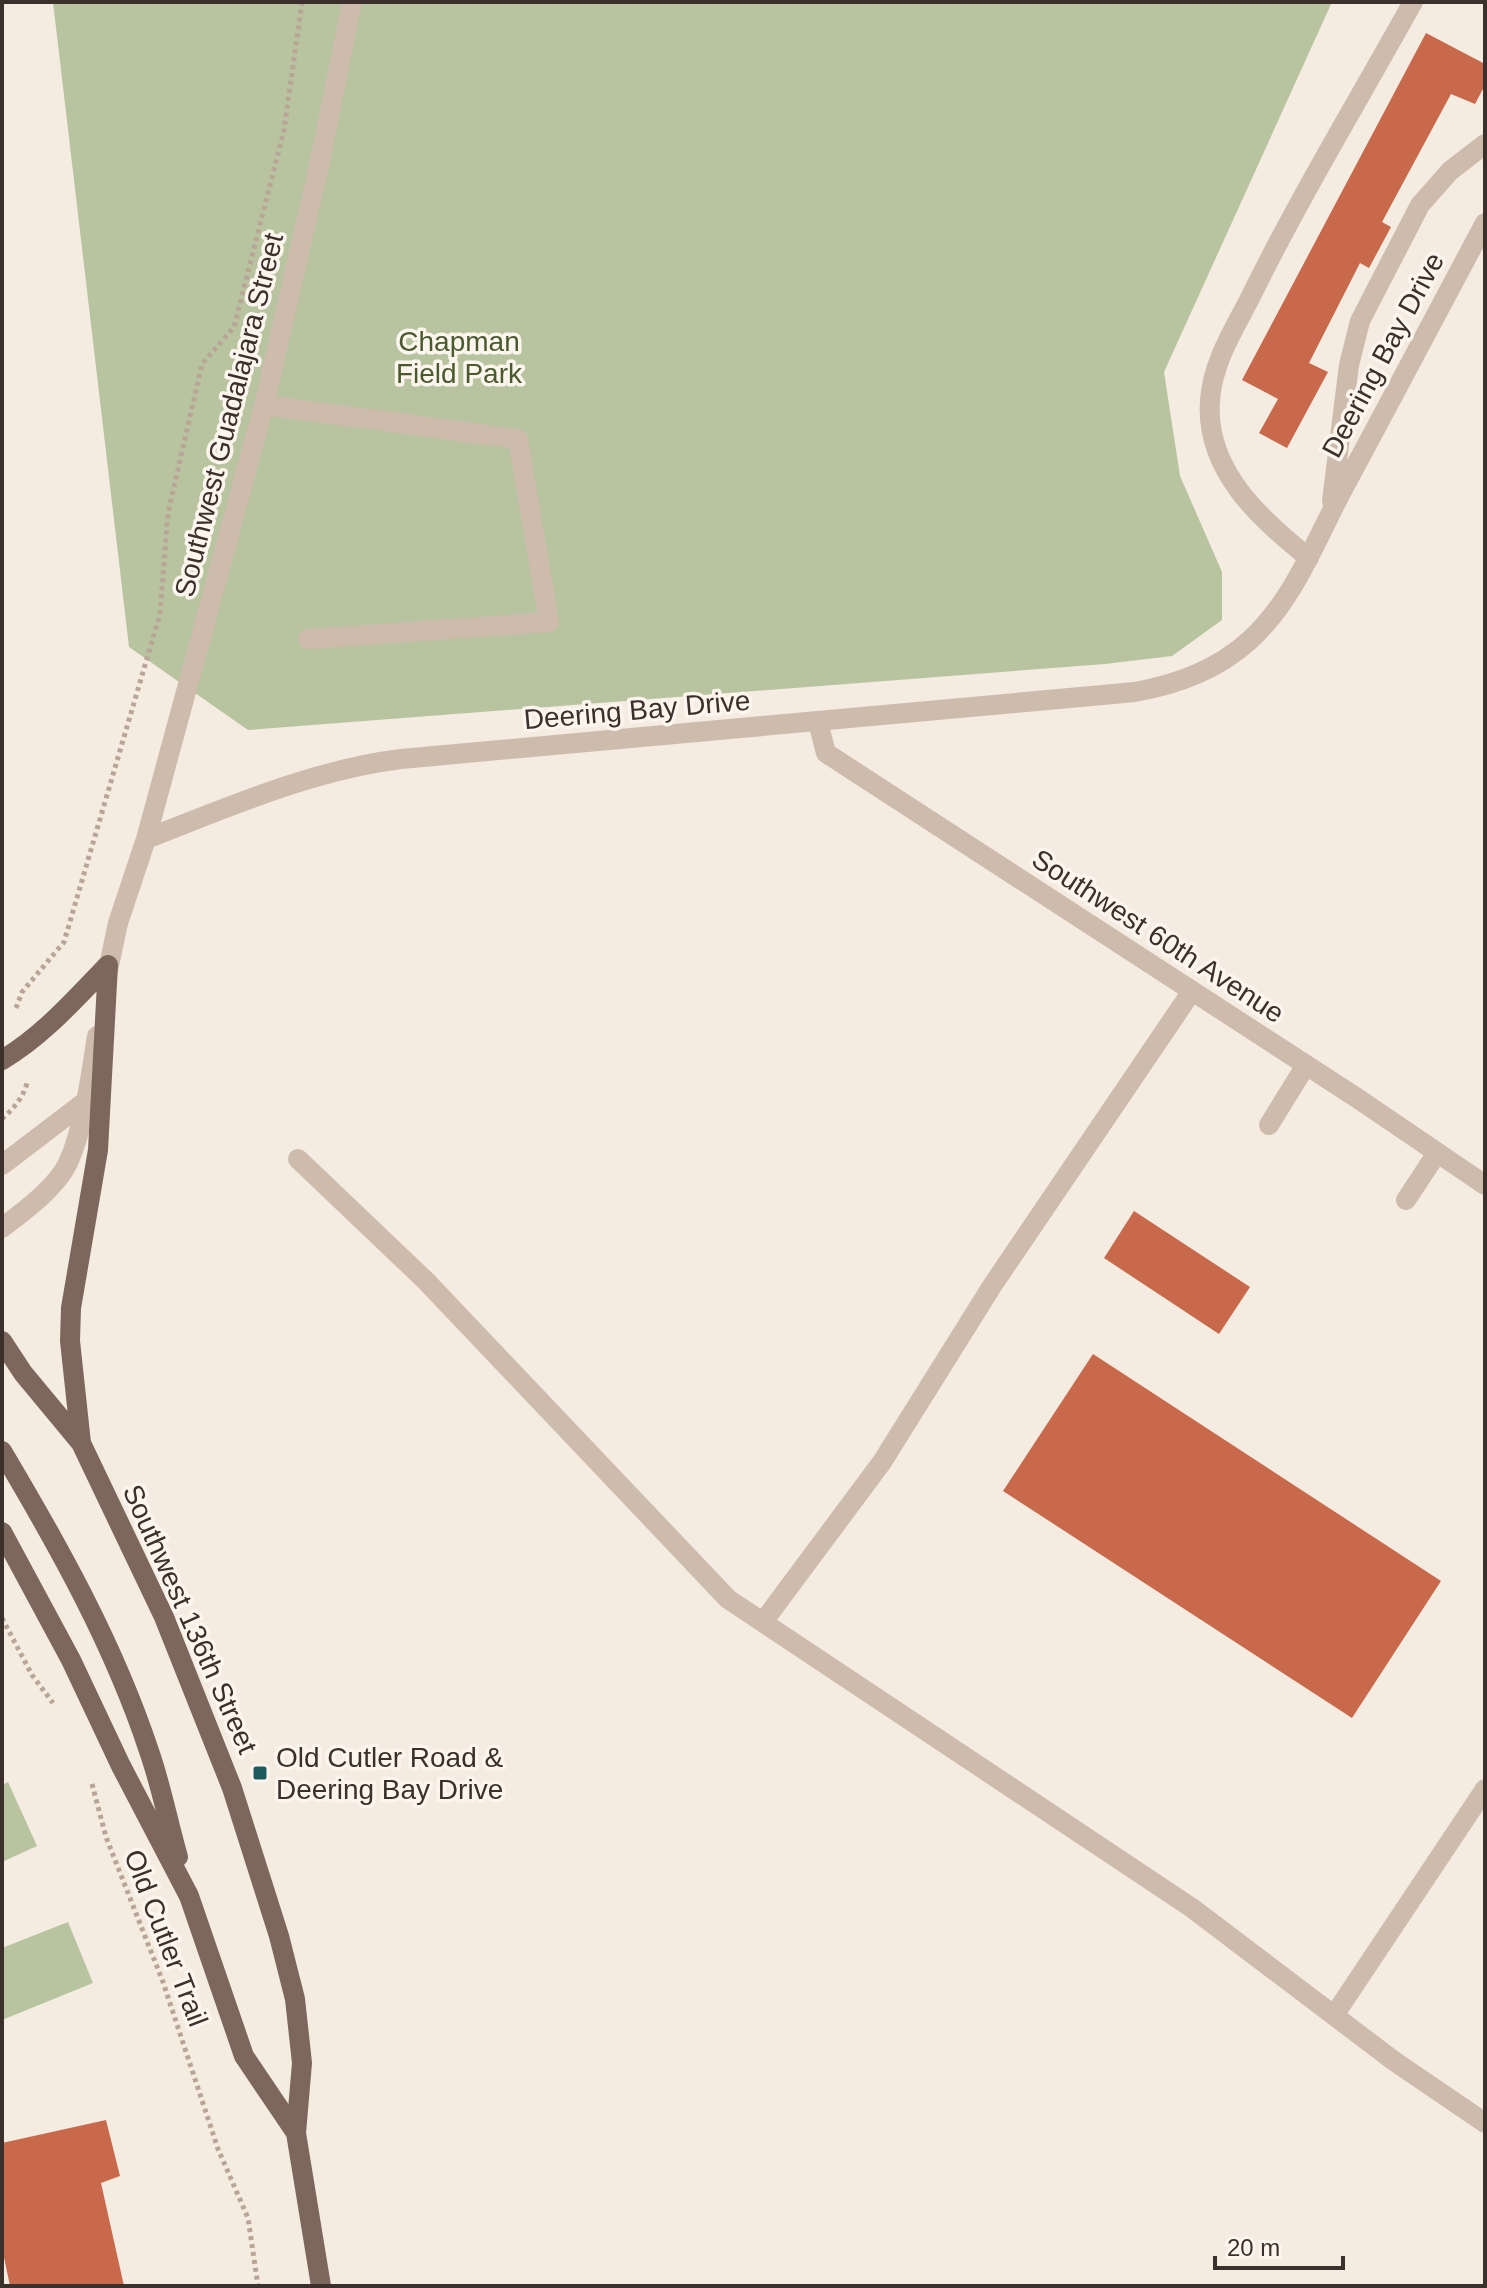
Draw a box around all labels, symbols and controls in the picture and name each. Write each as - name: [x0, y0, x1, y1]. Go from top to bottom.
- street label: Southwest Guadalajara Street: [169, 230, 289, 600]
- street label: Deering Bay Drive: [1316, 247, 1450, 463]
- park label: Chapman Field Park: [396, 326, 523, 389]
- street label: Deering Bay Drive: [522, 685, 752, 735]
- street label: Southwest 60th Avenue: [1026, 843, 1290, 1029]
- street label: Southwest 136th Street: [117, 1480, 263, 1758]
- place label: Old Cutler Road & Deering Bay Drive: [276, 1742, 504, 1805]
- marker: Old Cutler Road & Deering Bay Drive: [251, 1764, 269, 1782]
- street label: Old Cutler Trail: [118, 1845, 214, 2031]
- scale bar: [1215, 2220, 1343, 2270]
- text: 20 m: [1227, 2234, 1280, 2261]

